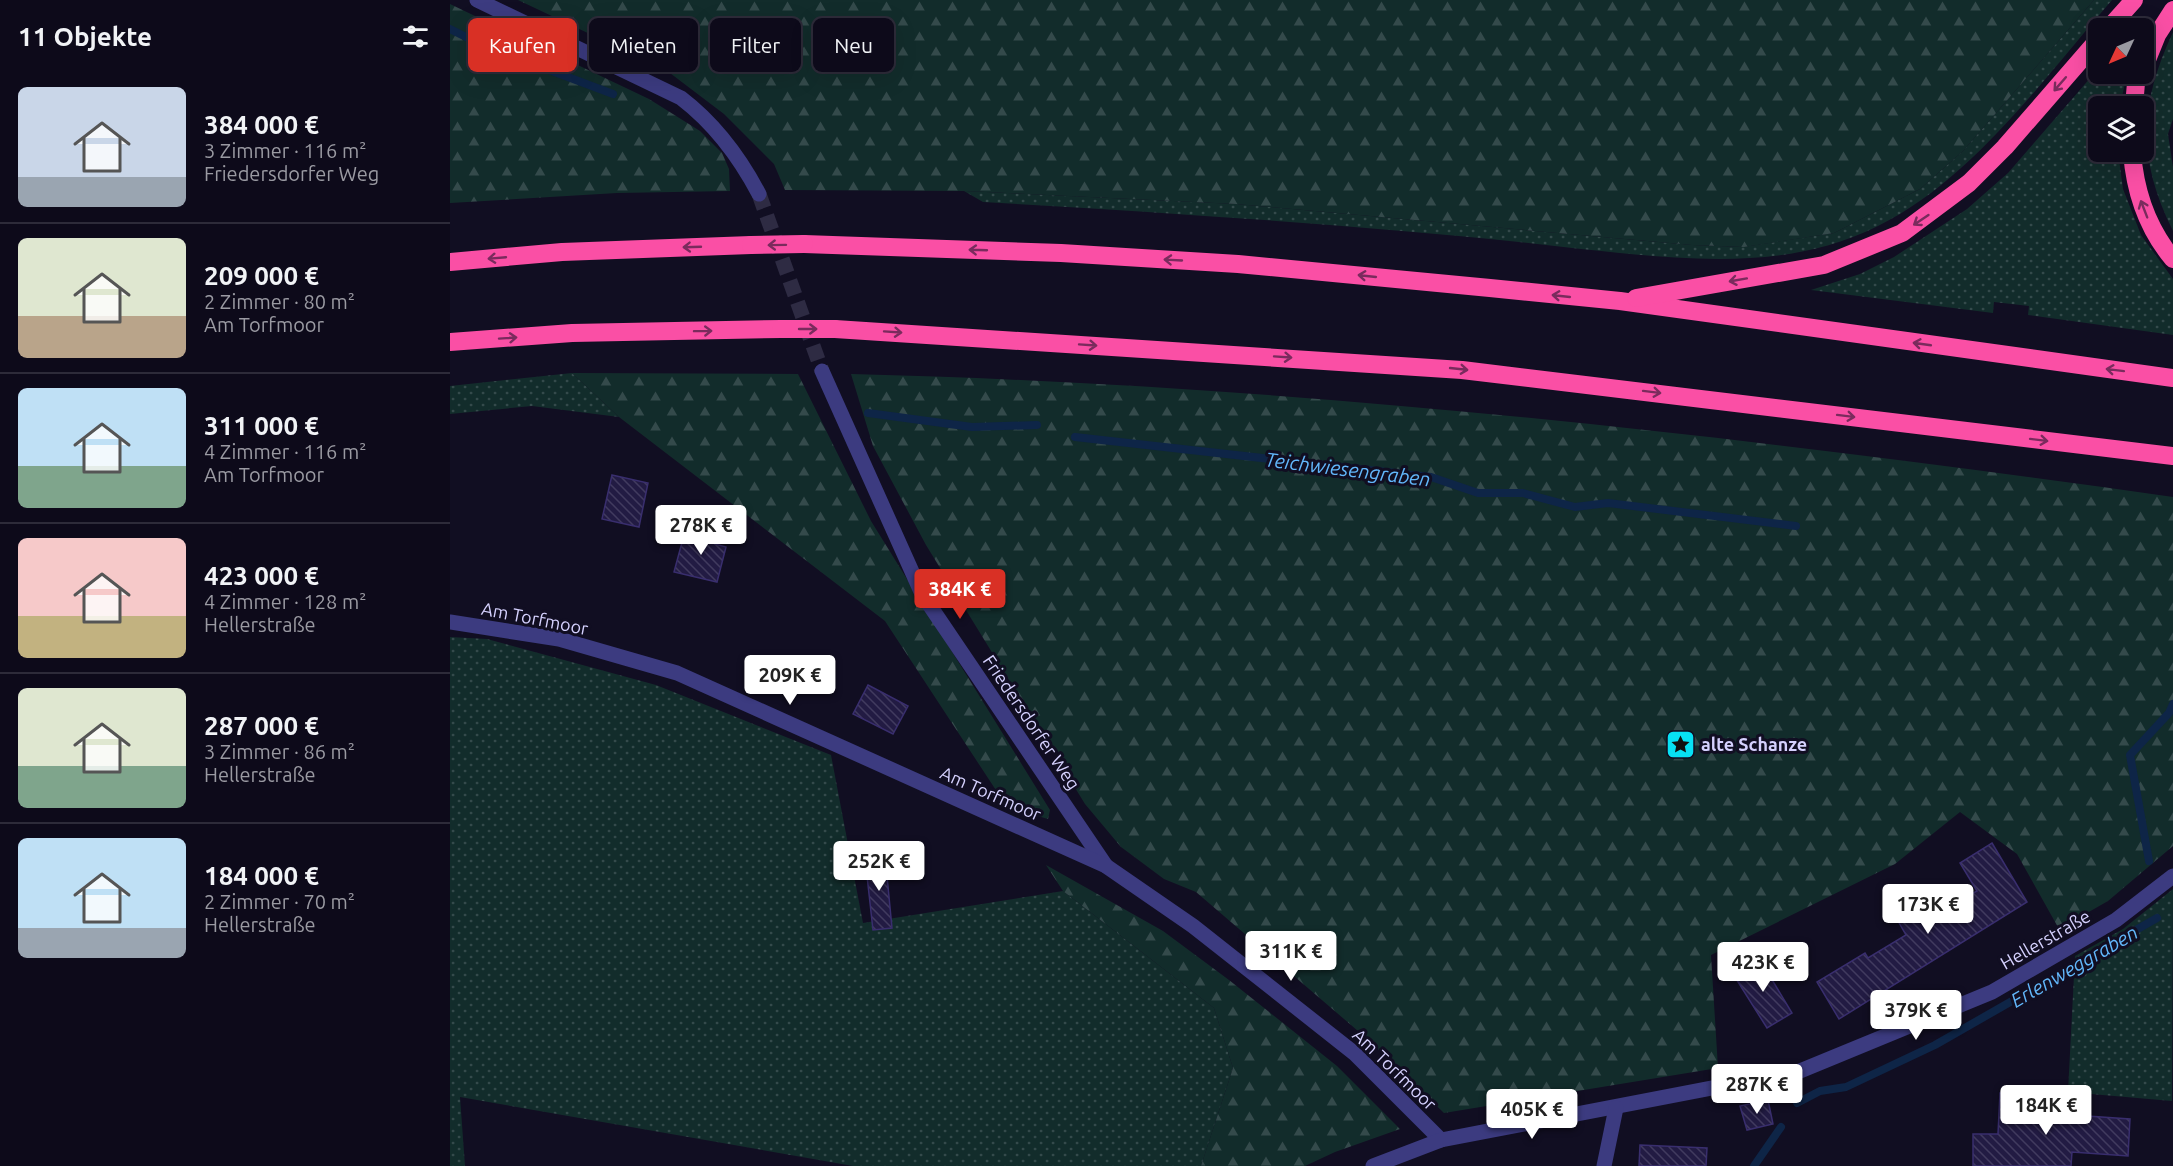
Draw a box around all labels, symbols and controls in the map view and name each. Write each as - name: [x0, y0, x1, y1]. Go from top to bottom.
- chip: Kaufen: [468, 18, 577, 72]
- chip: Mieten: [589, 18, 698, 72]
- chip: Filter: [710, 18, 801, 72]
- chip: Neu: [813, 18, 894, 72]
- north arrow: [2088, 18, 2154, 84]
- map controls: [2088, 18, 2154, 162]
- icon: filters: [399, 20, 432, 53]
- text: 11 Objekte: [18, 22, 152, 51]
- one-way arrow: [2053, 76, 2067, 91]
- button: layers: [2088, 96, 2154, 162]
- text: 384 000 €: [204, 110, 319, 139]
- icon: home: [66, 111, 138, 183]
- text: 3 Zimmer · 116 m²: [204, 139, 366, 162]
- text: Friedersdorfer Weg: [204, 162, 379, 185]
- one-way arrow: [2138, 200, 2149, 219]
- one-way arrow: [1913, 214, 1930, 226]
- one-way arrow: [768, 239, 788, 251]
- one-way arrow: [683, 242, 703, 253]
- one-way arrow: [969, 244, 989, 255]
- one-way arrow: [488, 253, 508, 264]
- one-way arrow: [1164, 254, 1184, 265]
- text: 209 000 €: [204, 261, 319, 290]
- icon: home: [66, 262, 138, 334]
- one-way arrow: [1358, 270, 1378, 281]
- one-way arrow: [1728, 275, 1748, 286]
- text: 2 Zimmer · 80 m²: [204, 290, 355, 313]
- one-way arrow: [1552, 290, 1572, 301]
- text: Am Torfmoor: [204, 313, 324, 336]
- one-way arrow: [798, 323, 818, 335]
- one-way arrow: [693, 325, 713, 336]
- one-way arrow: [883, 327, 903, 338]
- one-way arrow: [498, 332, 518, 343]
- one-way arrow: [1078, 339, 1098, 350]
- one-way arrow: [1912, 339, 1932, 350]
- one-way arrow: [1272, 351, 1292, 362]
- one-way arrow: [1448, 364, 1468, 375]
- one-way arrow: [2106, 365, 2125, 376]
- one-way arrow: [1642, 387, 1662, 398]
- text: 311 000 €: [204, 411, 319, 440]
- one-way arrow: [1835, 411, 1855, 422]
- icon: home: [66, 412, 138, 484]
- one-way arrow: [2029, 435, 2049, 446]
- text: 4 Zimmer · 116 m²: [204, 440, 366, 463]
- water label: Teichwiesengraben: [1264, 447, 1432, 491]
- text: Am Torfmoor: [204, 463, 324, 486]
- pin: 278K €: [652, 505, 750, 556]
- text: 278K €: [669, 513, 733, 536]
- text: 423 000 €: [204, 561, 319, 590]
- icon: home: [66, 562, 138, 634]
- pin: 384K €: [911, 569, 1009, 620]
- text: 384K €: [928, 577, 992, 600]
- text: 4 Zimmer · 128 m²: [204, 590, 366, 613]
- street label: Am Torfmoor: [480, 598, 590, 638]
- text: Hellerstraße: [204, 613, 316, 636]
- street label: Friedersdorfer Weg: [980, 651, 1084, 793]
- pin: 209K €: [741, 655, 839, 706]
- text: 209K €: [758, 663, 822, 686]
- text: 287 000 €: [204, 711, 319, 740]
- icon: home: [66, 712, 138, 784]
- place icon: alte Schanze: [1664, 728, 1696, 760]
- place label: alte Schanze: [1701, 734, 1807, 754]
- text: 3 Zimmer · 86 m²: [204, 740, 355, 763]
- street label: Am Torfmoor: [938, 762, 1045, 824]
- text: Hellerstraße: [204, 763, 316, 786]
- pin: 252K €: [830, 841, 928, 892]
- text: 252K €: [847, 849, 911, 872]
- text: 184 000 €: [204, 861, 319, 890]
- icon: home: [66, 862, 138, 934]
- pin: 173K €: [1879, 884, 1977, 935]
- text: 2 Zimmer · 70 m²: [204, 890, 355, 913]
- text: 173K €: [1896, 892, 1960, 915]
- street label: Hellerstraße: [1997, 905, 2093, 973]
- text: Hellerstraße: [204, 913, 316, 936]
- water label: Erlenweggraben: [2006, 920, 2142, 1012]
- pin: 311K €: [1242, 931, 1340, 982]
- text: 311K €: [1259, 939, 1323, 962]
- pin: 423K €: [1714, 942, 1812, 993]
- text: 423K €: [1731, 950, 1795, 973]
- pin: 379K €: [1867, 990, 1965, 1041]
- text: 379K €: [1884, 998, 1948, 1021]
- street label: Am Torfmoor: [1349, 1024, 1441, 1114]
- pin: 287K €: [1708, 1064, 1806, 1115]
- text: 287K €: [1725, 1072, 1789, 1095]
- pin: 184K €: [1997, 1085, 2095, 1136]
- pin: 405K €: [1483, 1089, 1581, 1140]
- text: 184K €: [2014, 1093, 2078, 1116]
- text: 405K €: [1500, 1097, 1564, 1120]

